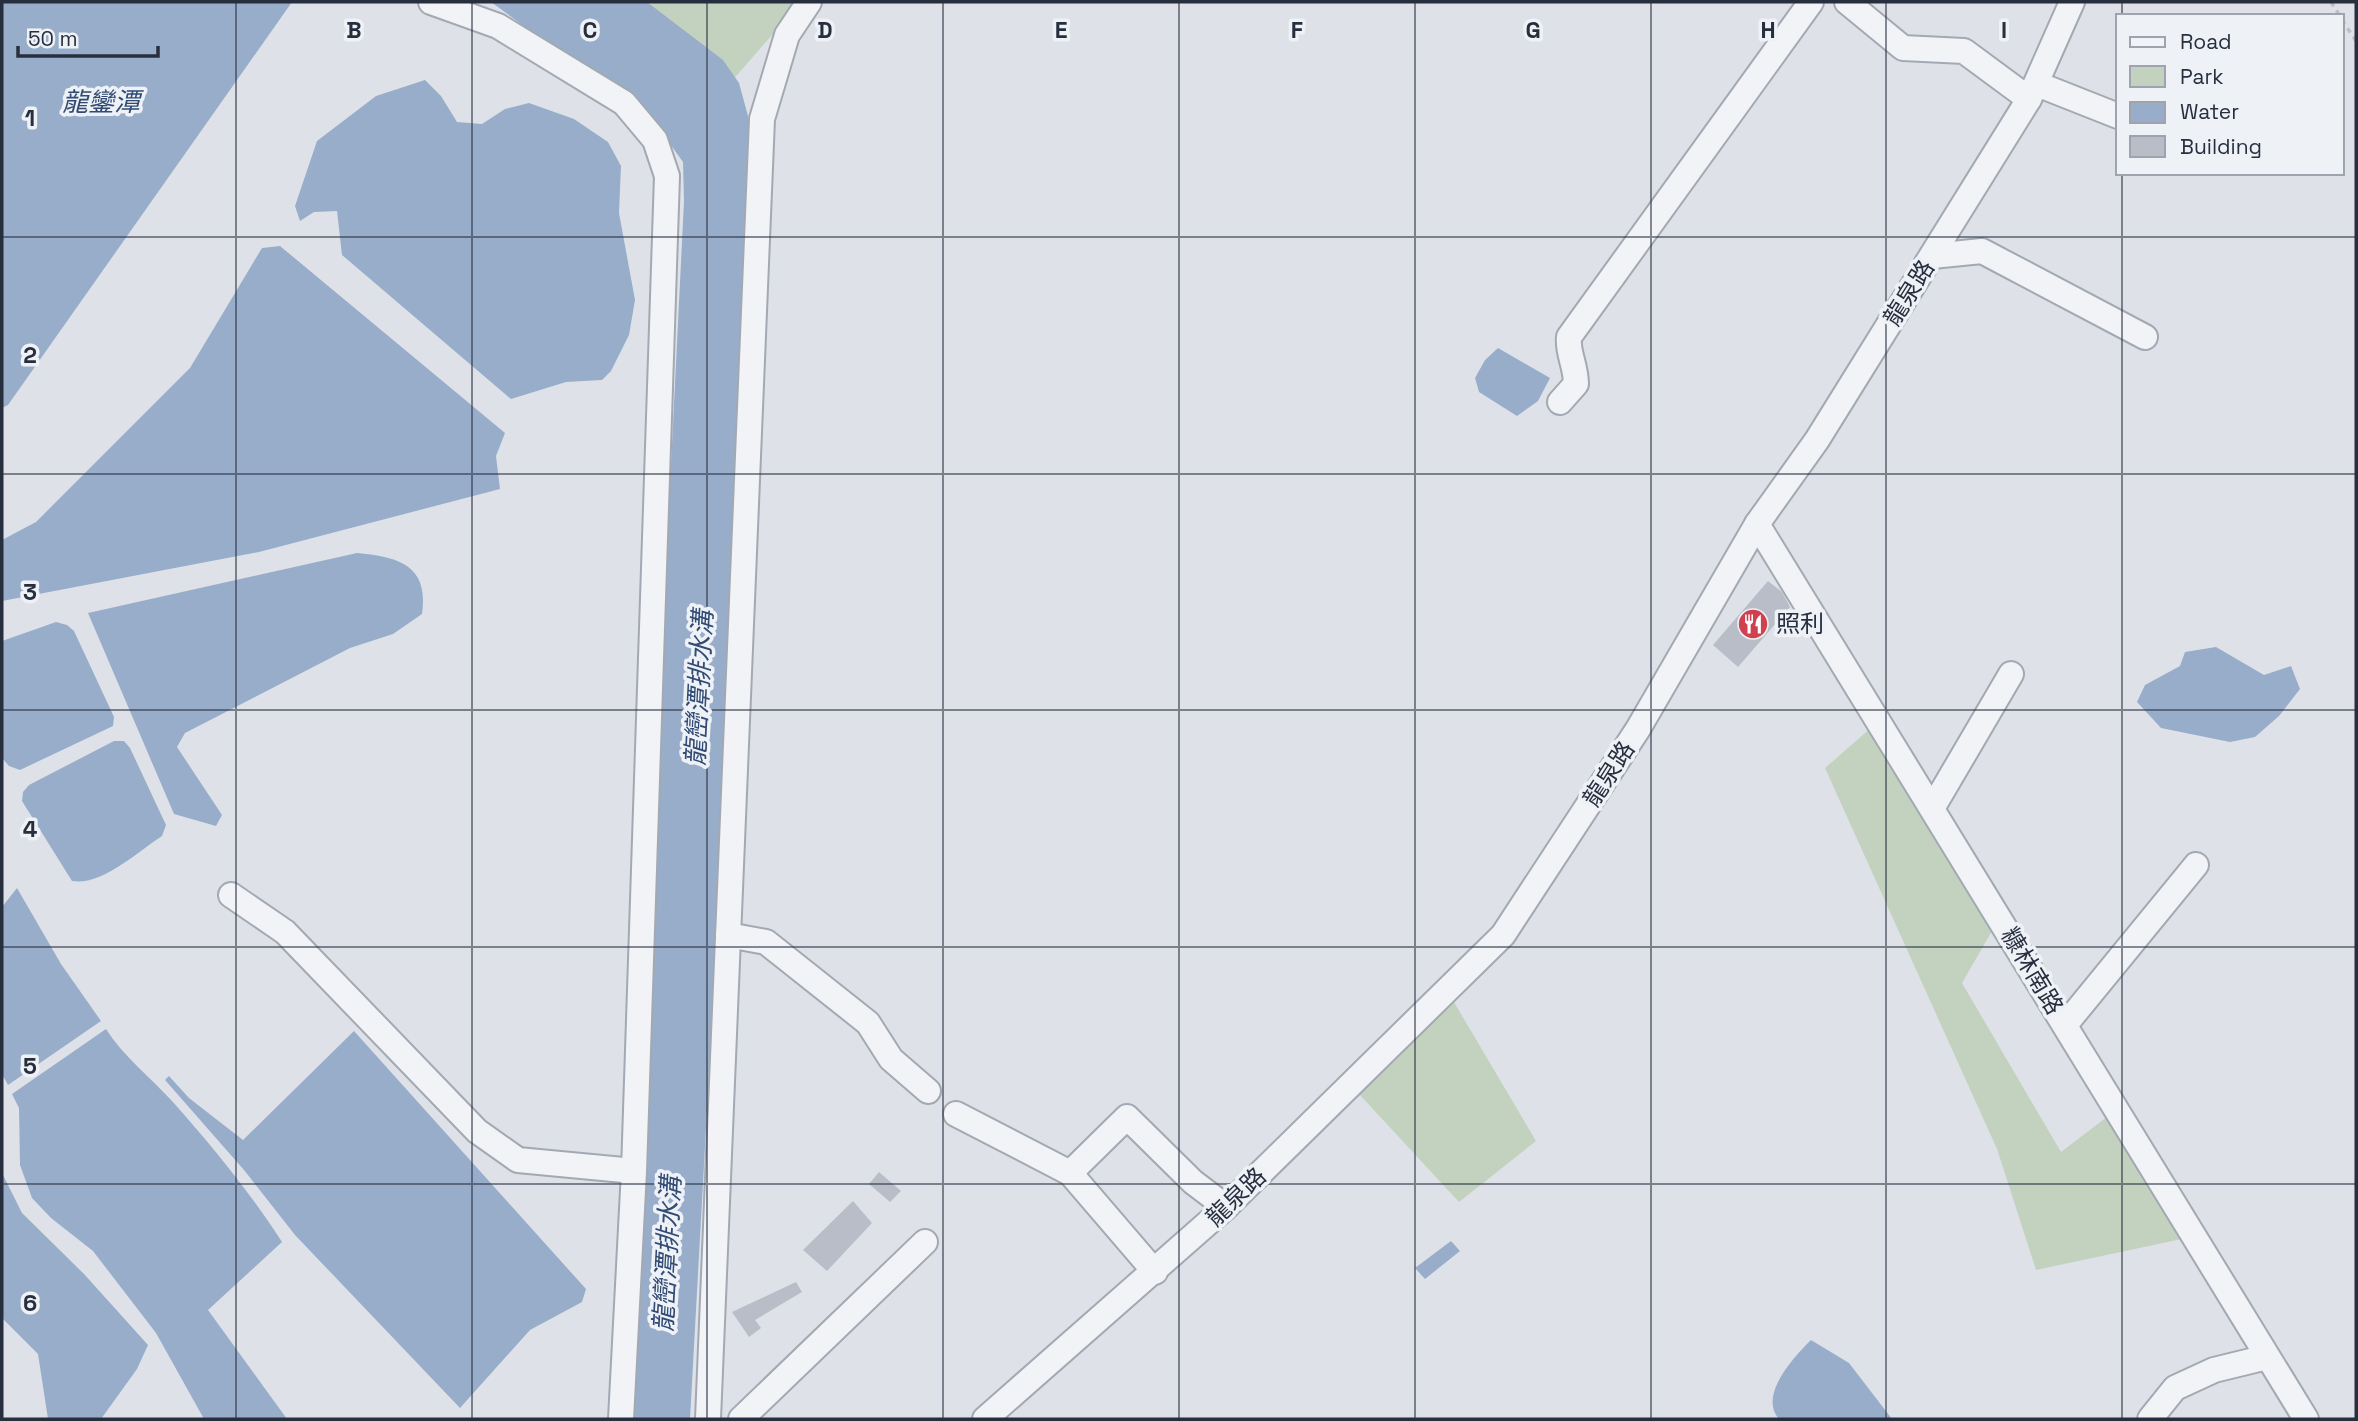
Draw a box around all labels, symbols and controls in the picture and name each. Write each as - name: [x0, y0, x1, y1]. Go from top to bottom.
- scale bar: [18, 14, 158, 58]
- legend: [2116, 14, 2344, 175]
- text: B: [346, 15, 362, 45]
- text: C: [583, 15, 597, 45]
- text: D: [817, 15, 833, 45]
- text: E: [1055, 15, 1067, 45]
- text: F: [1291, 15, 1303, 45]
- text: G: [1525, 15, 1541, 45]
- text: H: [1760, 15, 1776, 45]
- text: I: [2001, 15, 2007, 45]
- text: 50 m: [28, 25, 78, 52]
- text: Road: [2180, 28, 2232, 55]
- text: Park: [2180, 63, 2224, 90]
- water label: 龍鑾潭: [62, 85, 144, 119]
- text: Water: [2180, 98, 2239, 125]
- text: 1: [25, 103, 35, 133]
- text: Building: [2180, 133, 2262, 160]
- street label: 龍泉路: [1876, 254, 1941, 331]
- text: 2: [23, 340, 37, 370]
- text: 3: [23, 577, 37, 607]
- water label: 龍巒潭排水溝: [678, 605, 720, 767]
- restaurant icon: 照利: [1736, 607, 1770, 641]
- place label: 照利: [1776, 608, 1824, 639]
- street label: 龍泉路: [1576, 735, 1641, 812]
- text: 4: [23, 814, 38, 844]
- street label: 糠林南路: [1994, 922, 2070, 1020]
- text: 5: [23, 1051, 37, 1081]
- street label: 龍泉路: [1199, 1160, 1272, 1233]
- water label: 龍巒潭排水溝: [646, 1171, 688, 1333]
- text: 6: [23, 1288, 37, 1318]

